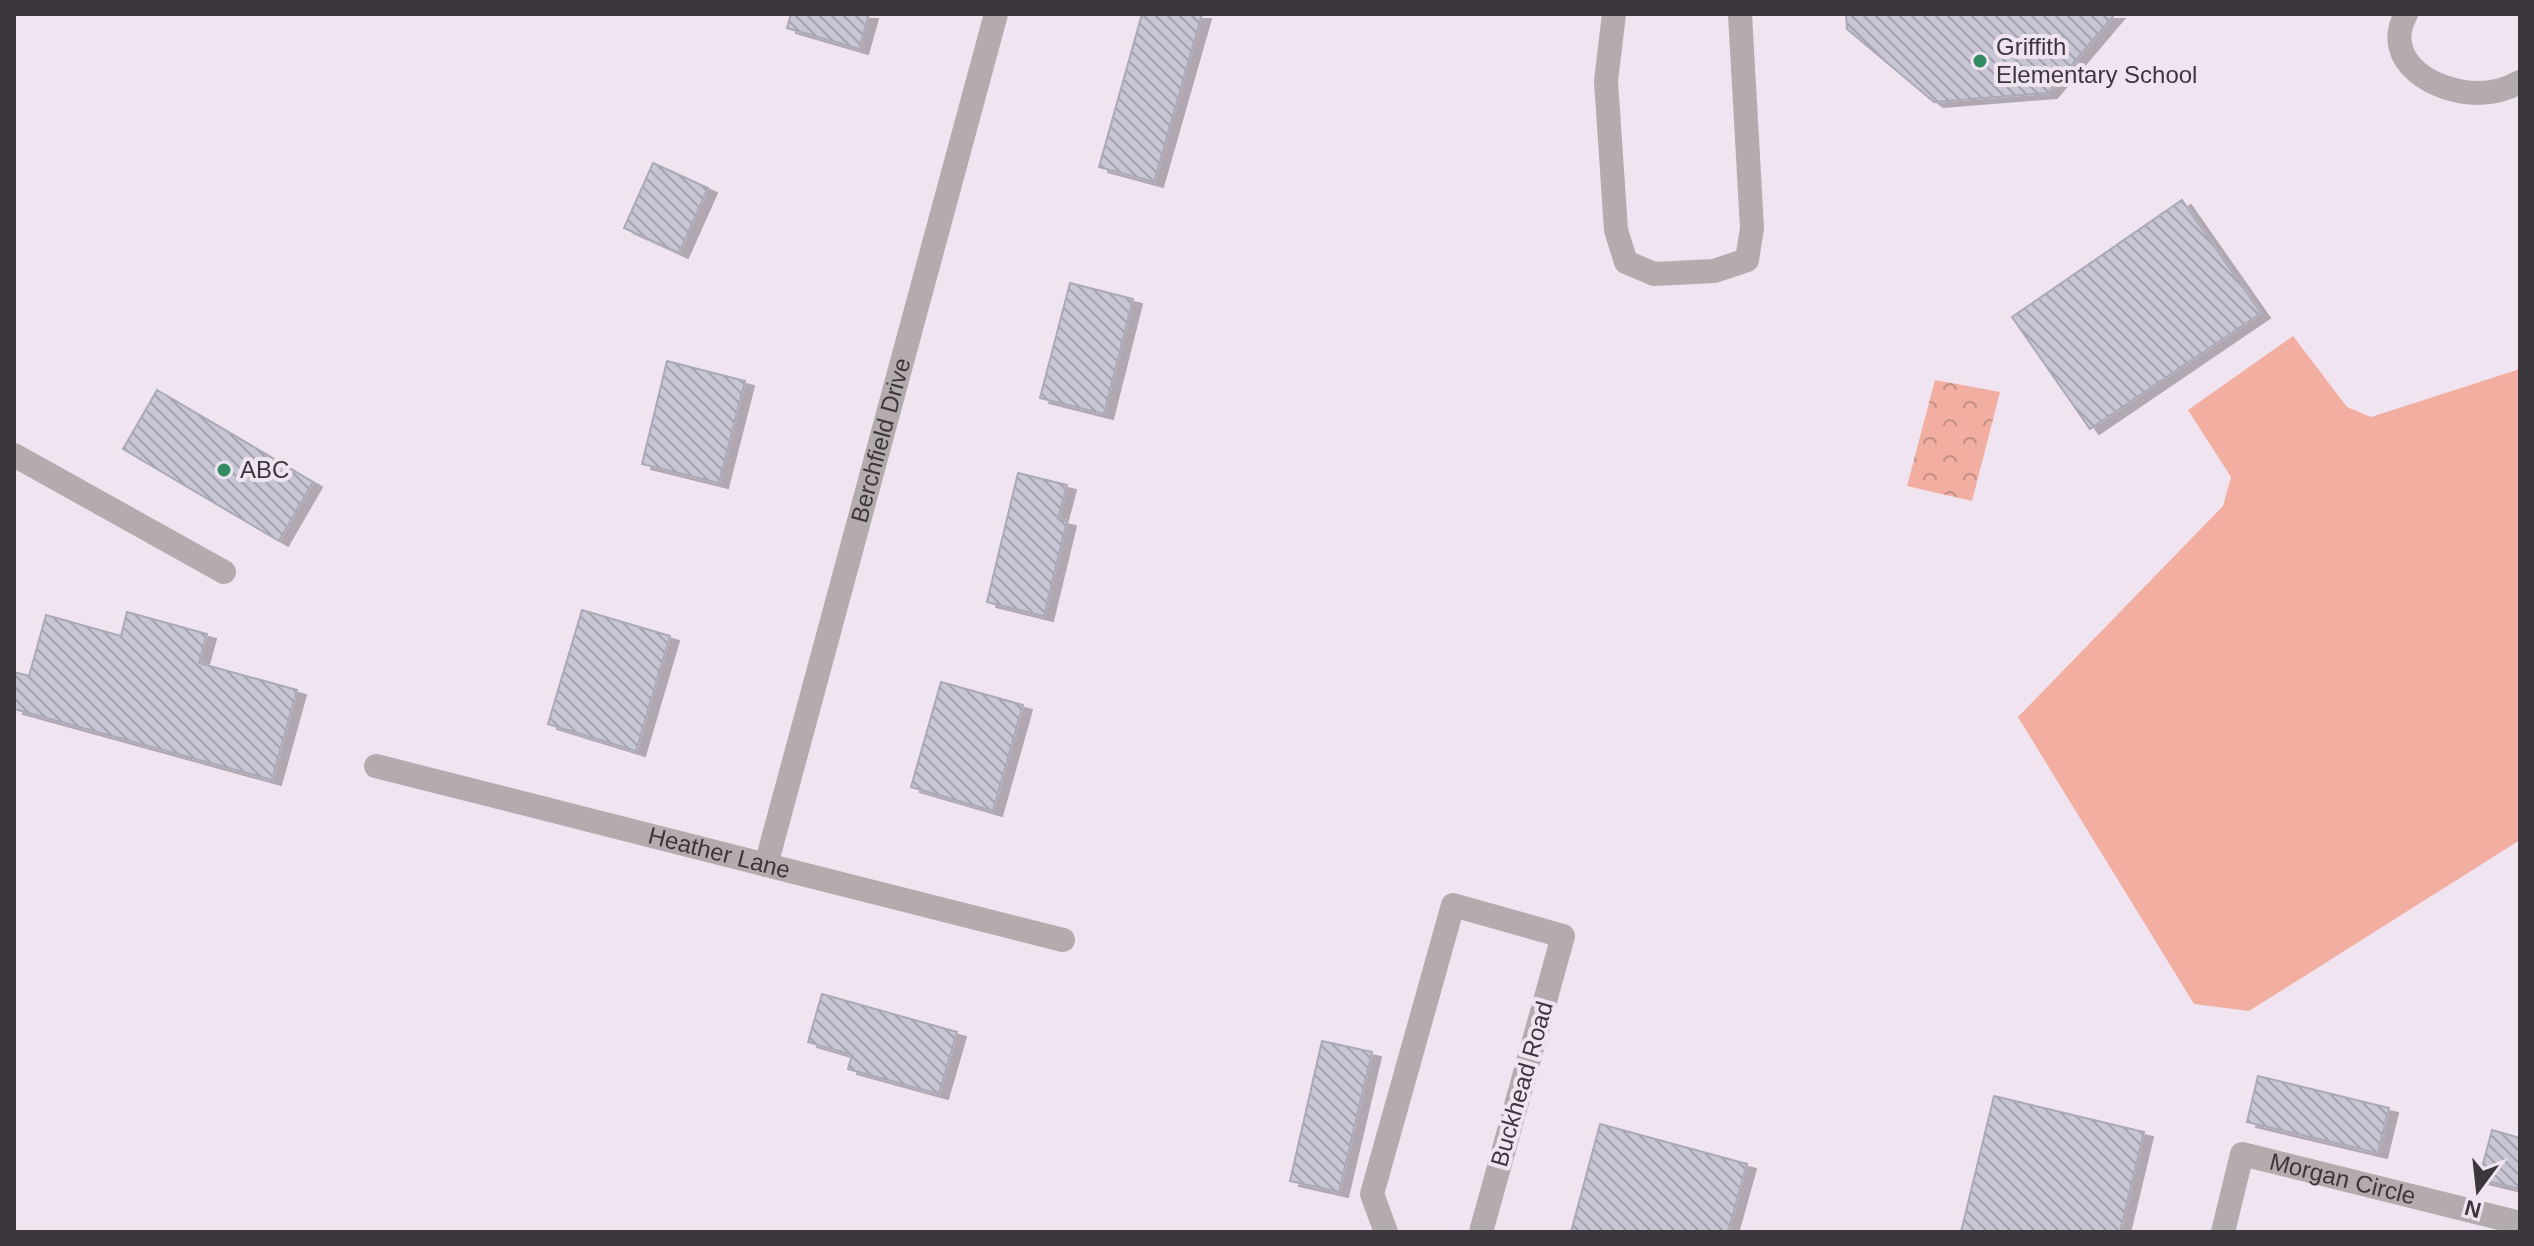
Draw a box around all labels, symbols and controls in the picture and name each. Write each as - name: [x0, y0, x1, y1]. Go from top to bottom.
- place label: Griffith Elementary School: [1996, 33, 2197, 88]
- marker: Griffith Elementary School: [1971, 52, 1989, 70]
- street label: Berchfield Drive: [845, 355, 915, 525]
- place label: ABC: [240, 456, 289, 483]
- marker: ABC: [215, 461, 233, 479]
- street label: Heather Lane: [645, 821, 793, 883]
- street label: Buckhead Road: [1485, 998, 1558, 1170]
- street label: Morgan Circle: [2267, 1147, 2419, 1210]
- north arrow: [2438, 1150, 2518, 1230]
- text: N: [2462, 1195, 2484, 1223]

